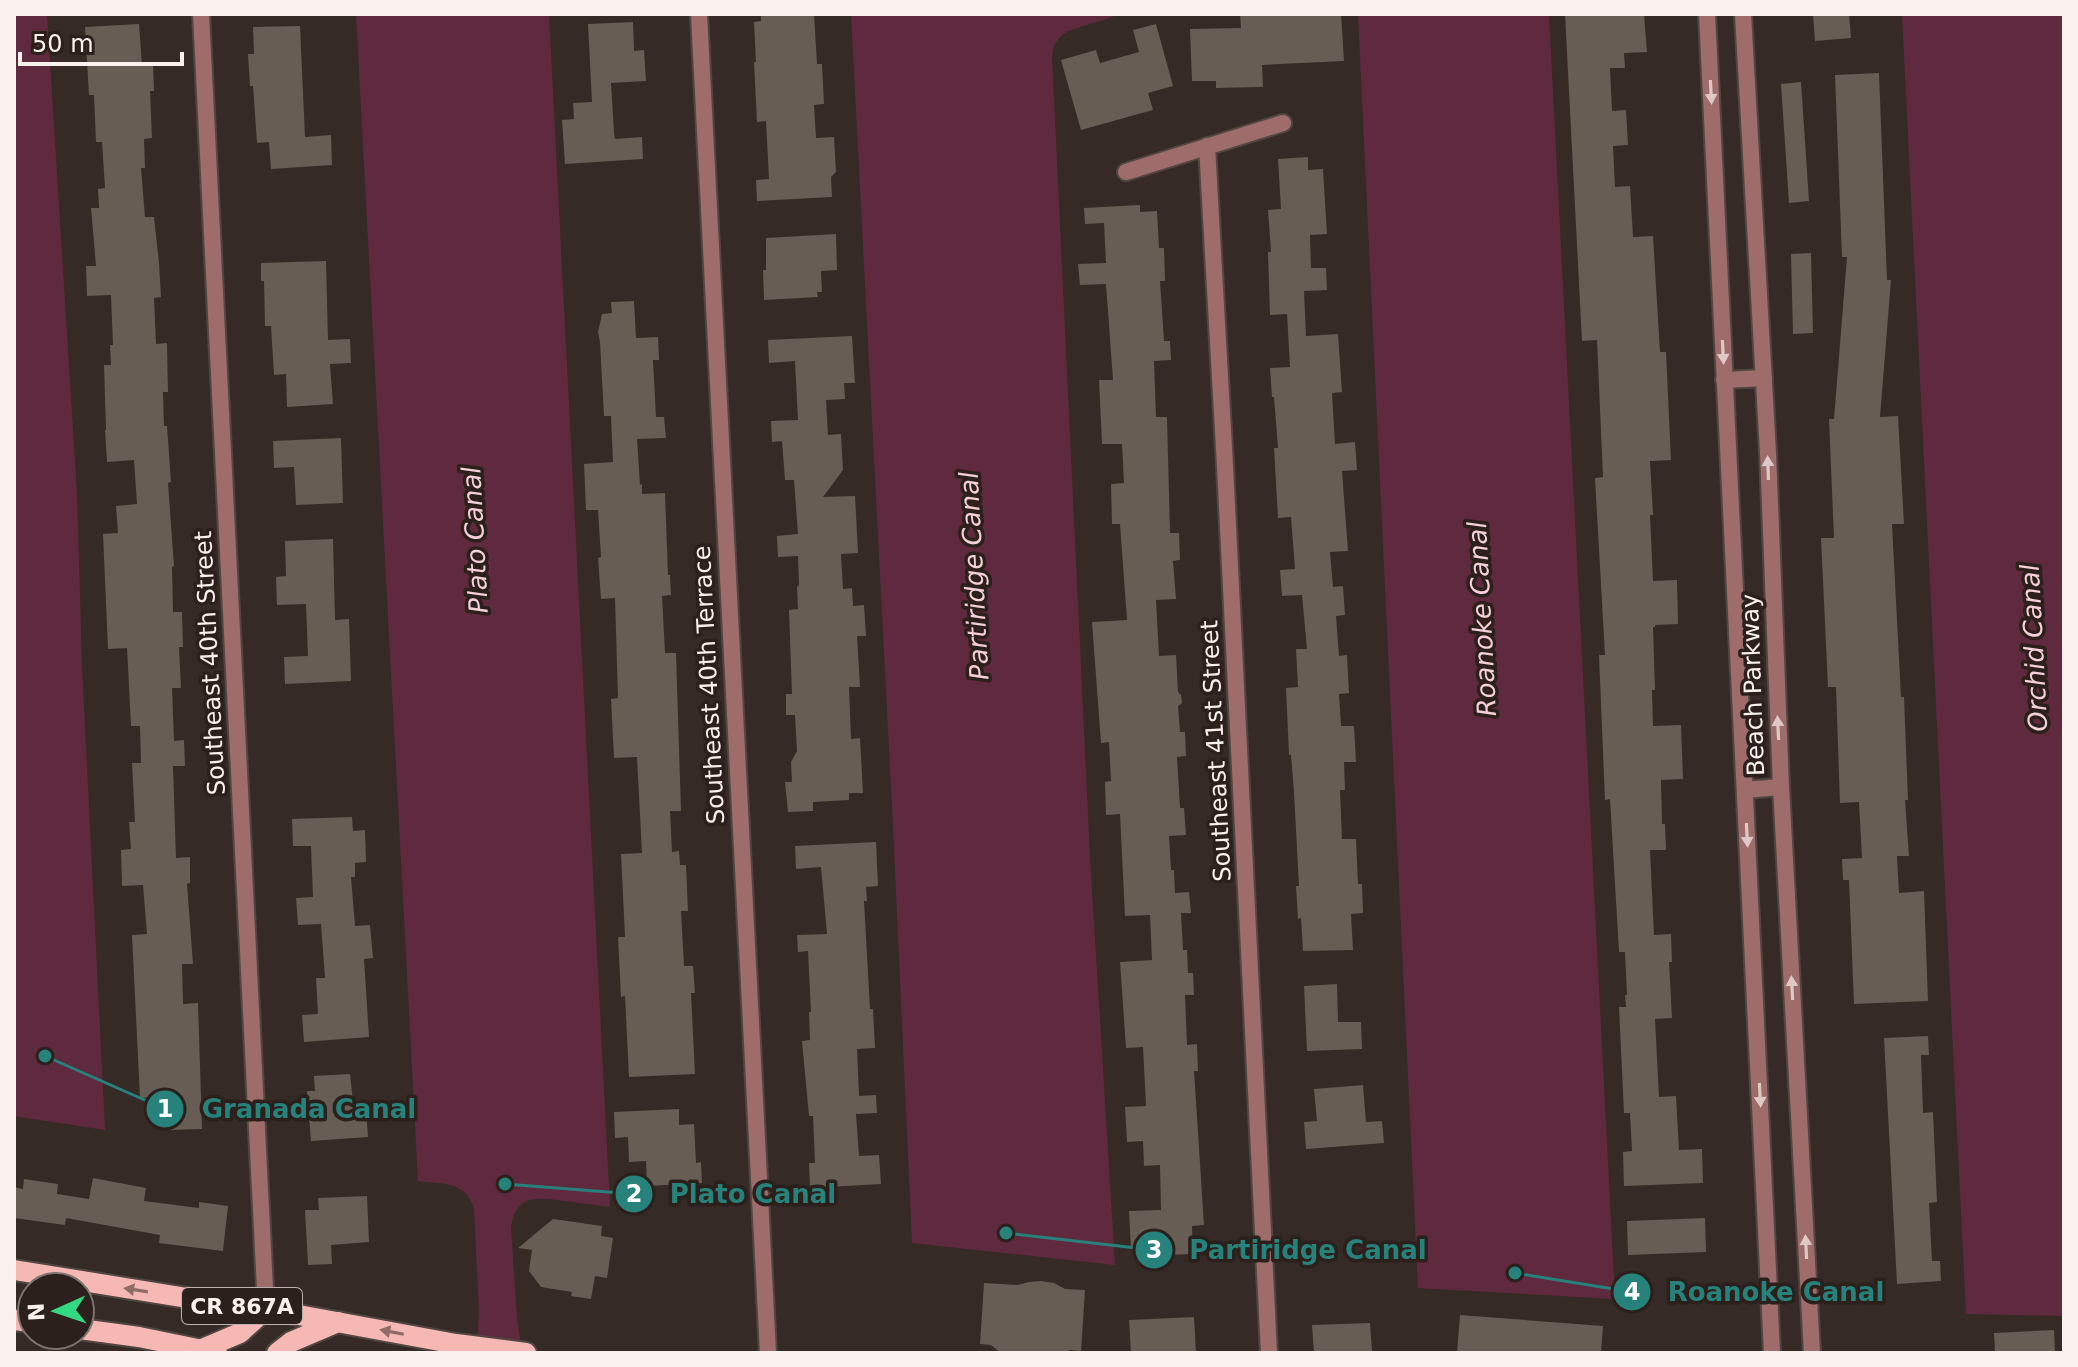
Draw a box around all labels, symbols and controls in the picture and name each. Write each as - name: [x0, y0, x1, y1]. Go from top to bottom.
- scale bar: [20, 16, 182, 66]
- text: 50 m: [32, 30, 94, 58]
- one-way arrow: [1704, 80, 1717, 105]
- one-way arrow: [1716, 340, 1729, 365]
- one-way arrow: [1762, 455, 1775, 480]
- water label: Plato Canal: [456, 465, 494, 614]
- water label: Partiridge Canal: [954, 470, 994, 681]
- water label: Roanoke Canal: [1462, 520, 1502, 717]
- street label: Southeast 40th Street: [189, 530, 231, 796]
- street label: Southeast 40th Terrace: [688, 545, 730, 825]
- water label: Orchid Canal: [2015, 563, 2053, 732]
- street label: Beach Parkway: [1736, 593, 1770, 777]
- street label: Southeast 41st Street: [1195, 620, 1237, 882]
- one-way arrow: [1772, 715, 1785, 740]
- one-way arrow: [1740, 823, 1753, 848]
- one-way arrow: [1785, 975, 1798, 1000]
- one-way arrow: [1754, 1083, 1767, 1108]
- callout: Granada Canal: [145, 1084, 432, 1134]
- text: Granada Canal: [202, 1094, 416, 1124]
- text: 1: [157, 1095, 173, 1123]
- callout: Plato Canal: [614, 1169, 852, 1219]
- text: Plato Canal: [670, 1179, 836, 1209]
- text: 2: [626, 1180, 642, 1208]
- callout: Partiridge Canal: [1134, 1225, 1443, 1275]
- one-way arrow: [1800, 1234, 1813, 1259]
- text: Partiridge Canal: [1189, 1235, 1427, 1265]
- text: 3: [1146, 1236, 1162, 1264]
- callout: Roanoke Canal: [1612, 1267, 1901, 1317]
- north arrow: [16, 1271, 96, 1351]
- text: Roanoke Canal: [1668, 1277, 1884, 1307]
- text: 4: [1624, 1278, 1640, 1306]
- one-way arrow: [123, 1283, 148, 1295]
- road number: CR 867A: [182, 1288, 302, 1324]
- text: N: [24, 1302, 49, 1322]
- one-way arrow: [379, 1326, 404, 1338]

